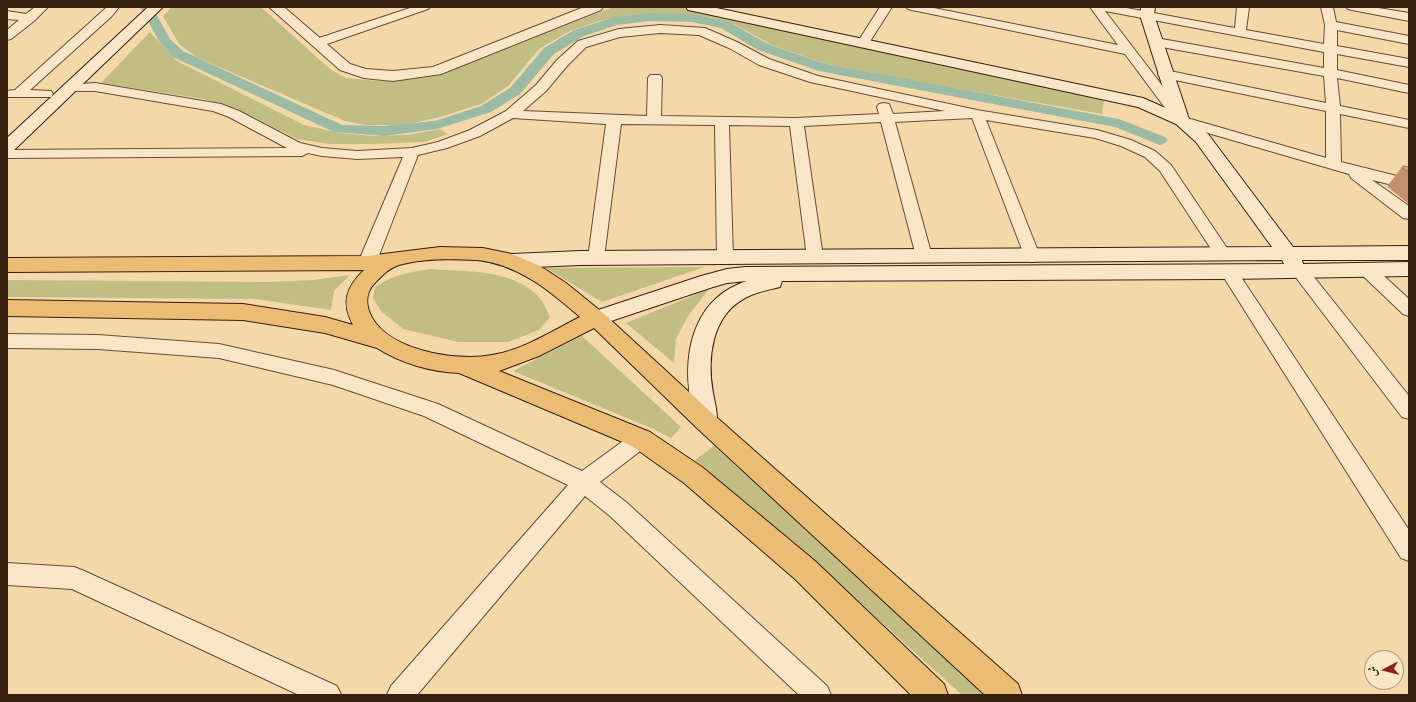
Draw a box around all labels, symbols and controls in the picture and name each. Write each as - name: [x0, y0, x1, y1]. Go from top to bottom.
- north arrow: [1364, 650, 1404, 690]
- text: ش: [1364, 665, 1381, 678]

